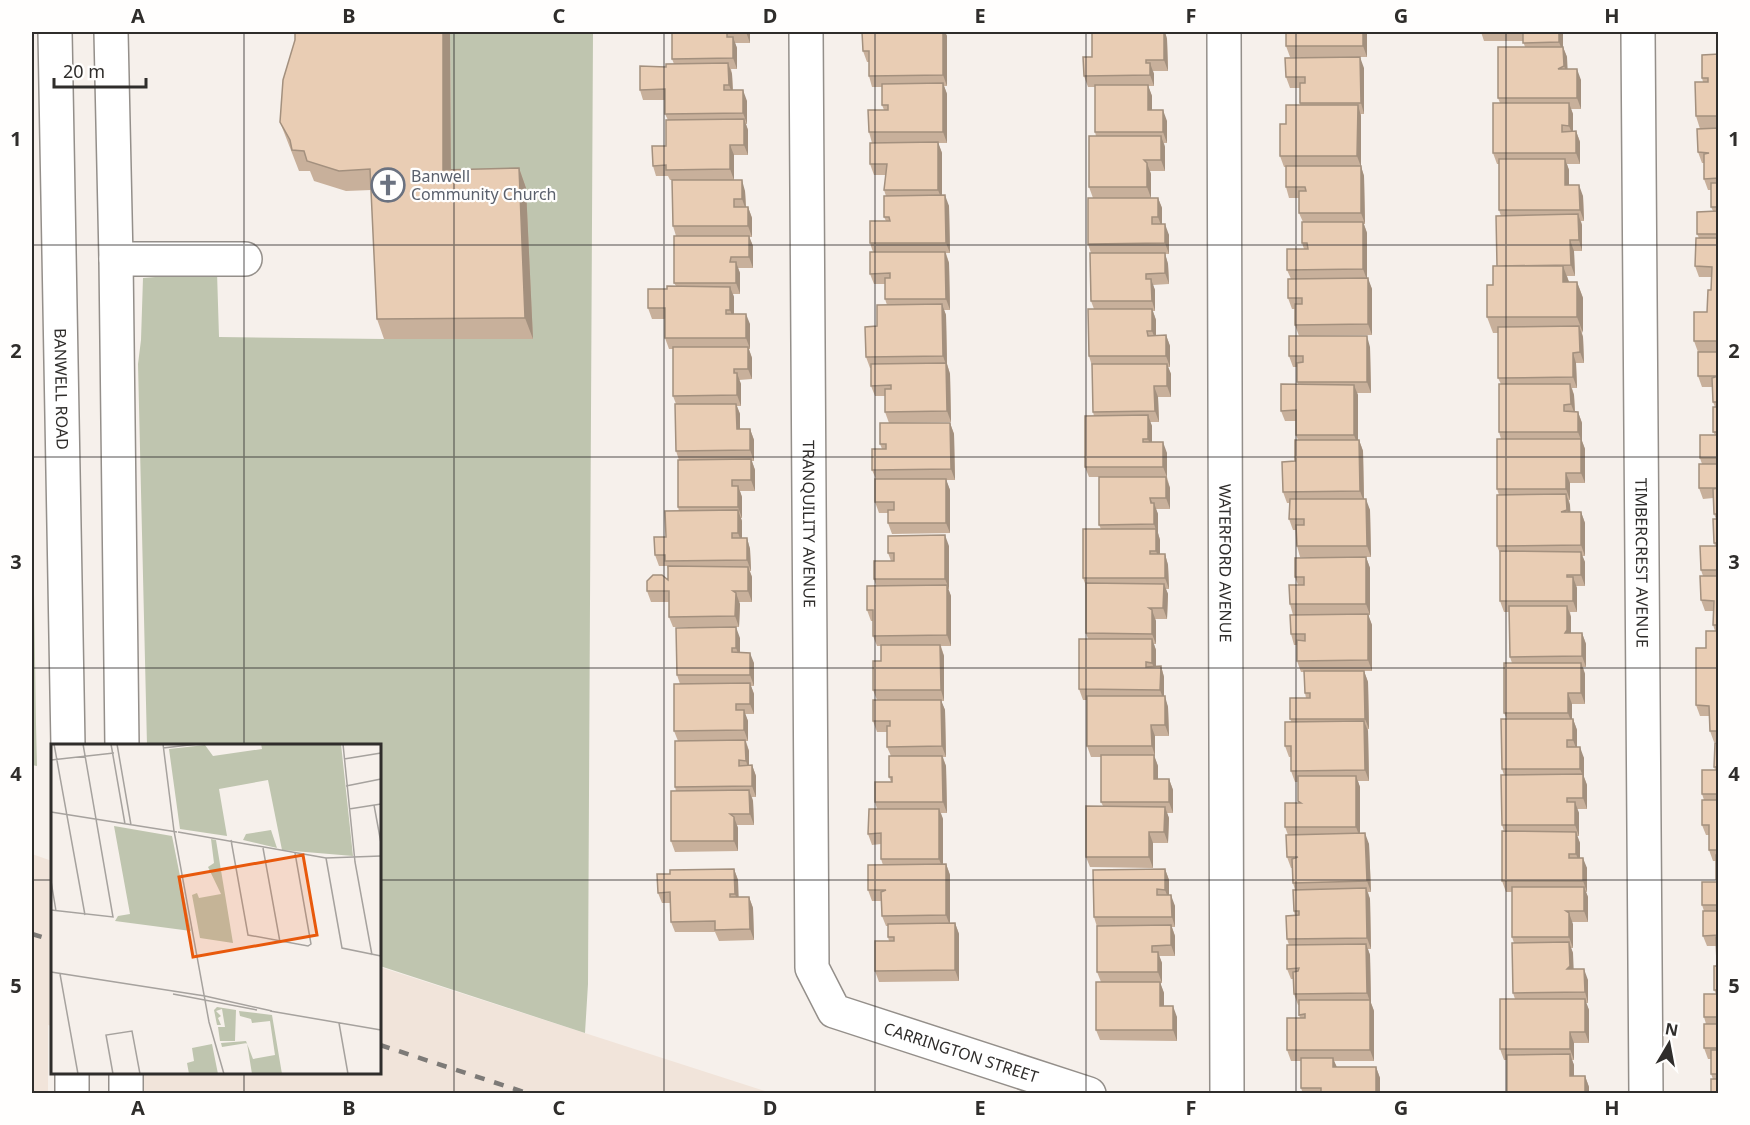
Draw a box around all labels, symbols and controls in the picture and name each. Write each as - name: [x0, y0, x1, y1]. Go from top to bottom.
- text: A: [131, 2, 145, 29]
- text: B: [342, 2, 356, 29]
- text: C: [553, 2, 566, 29]
- text: D: [763, 2, 777, 29]
- text: E: [974, 2, 986, 29]
- text: F: [1186, 2, 1196, 29]
- text: G: [1394, 2, 1408, 29]
- text: H: [1604, 2, 1620, 29]
- scale bar: [54, 51, 146, 89]
- text: 20 m: [63, 59, 105, 83]
- text: 1: [10, 125, 22, 152]
- text: 1: [1728, 125, 1740, 152]
- place label: Banwell Community Church: [411, 165, 556, 205]
- church icon: Banwell Community Church: [370, 167, 406, 203]
- street label: BANWELL ROAD: [49, 328, 74, 450]
- text: 2: [10, 337, 22, 364]
- text: 2: [1728, 337, 1740, 364]
- street label: TRANQUILITY AVENUE: [798, 440, 821, 608]
- street label: TIMBERCREST AVENUE: [1630, 478, 1654, 648]
- street label: WATERFORD AVENUE: [1214, 484, 1237, 642]
- text: 3: [10, 548, 22, 575]
- text: 3: [1728, 548, 1740, 575]
- inset map: [51, 744, 381, 1074]
- text: 4: [10, 760, 22, 787]
- text: 4: [1728, 760, 1740, 787]
- text: 5: [10, 972, 22, 999]
- text: 5: [1728, 972, 1740, 999]
- north arrow: [1639, 1014, 1699, 1074]
- street label: CARRINGTON STREET: [881, 1017, 1041, 1088]
- text: N: [1663, 1017, 1680, 1041]
- text: A: [131, 1094, 145, 1121]
- text: B: [342, 1094, 356, 1121]
- text: C: [553, 1094, 566, 1121]
- text: D: [763, 1094, 777, 1121]
- text: E: [974, 1094, 986, 1121]
- text: F: [1186, 1094, 1196, 1121]
- text: G: [1394, 1094, 1408, 1121]
- text: H: [1604, 1094, 1620, 1121]

